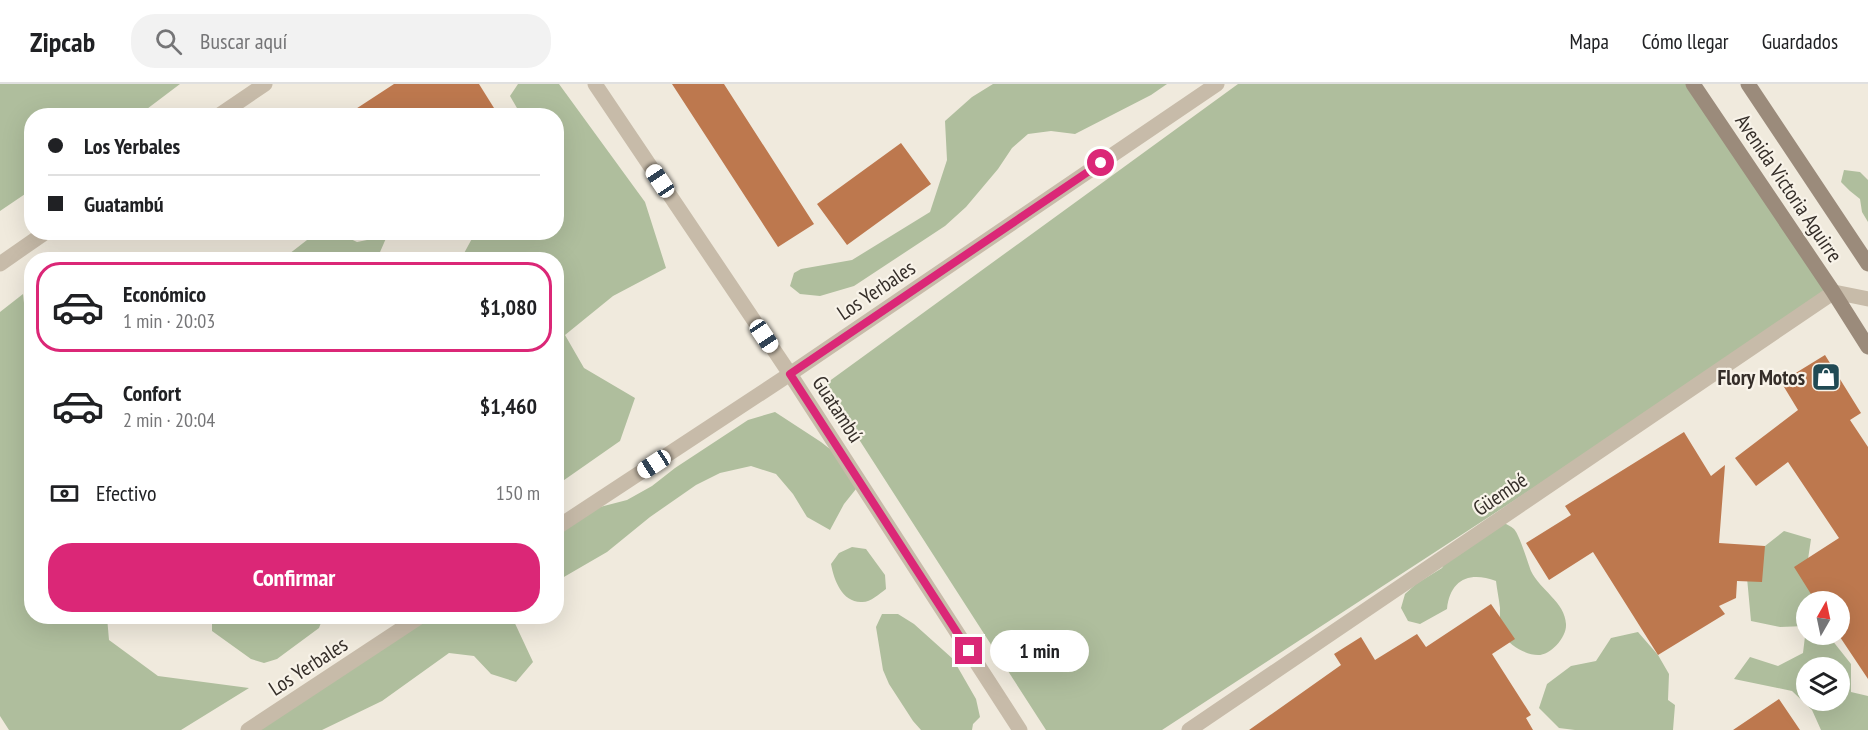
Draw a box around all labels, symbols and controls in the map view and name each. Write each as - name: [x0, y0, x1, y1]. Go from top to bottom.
- search box: [131, 14, 551, 68]
- text: Zipcab: [30, 23, 95, 60]
- icon: search: [152, 25, 185, 58]
- text: Buscar aquí: [200, 27, 287, 55]
- text: Mapa: [1570, 28, 1609, 55]
- text: Cómo llegar: [1642, 28, 1729, 55]
- text: Guardados: [1762, 28, 1838, 55]
- street label: Avenida Victoria Aguirre: [1729, 109, 1849, 267]
- text: Los Yerbales: [84, 132, 180, 160]
- route start: [1087, 149, 1114, 176]
- car: [642, 161, 678, 201]
- text: Guatambú: [84, 190, 164, 218]
- street label: Los Yerbales: [832, 254, 920, 326]
- icon: car: [51, 280, 105, 334]
- text: Económico: [123, 280, 206, 308]
- text: $1,080: [480, 293, 537, 321]
- text: 1 min · 20:03: [123, 308, 215, 334]
- car: [746, 316, 782, 356]
- shop icon: Flory Motos: [1810, 361, 1842, 393]
- place label: Flory Motos: [1717, 364, 1805, 391]
- street label: Guatambú: [807, 371, 869, 447]
- icon: car: [51, 379, 105, 433]
- text: Confort: [123, 379, 181, 407]
- text: $1,460: [480, 392, 537, 420]
- text: 2 min · 20:04: [123, 407, 215, 433]
- car: [634, 447, 674, 481]
- street label: Güembé: [1468, 466, 1532, 522]
- icon: cash: [48, 477, 81, 510]
- text: Efectivo: [96, 479, 157, 507]
- text: 150 m: [496, 480, 540, 506]
- button: Confirmar: [48, 543, 540, 612]
- north arrow: [1796, 591, 1850, 645]
- map controls: [1796, 591, 1850, 711]
- callout: 1 min: [990, 630, 1089, 672]
- street label: Los Yerbales: [264, 631, 352, 701]
- route end: [955, 637, 982, 664]
- text: 1 min: [1019, 638, 1060, 664]
- button: layers: [1796, 657, 1850, 711]

